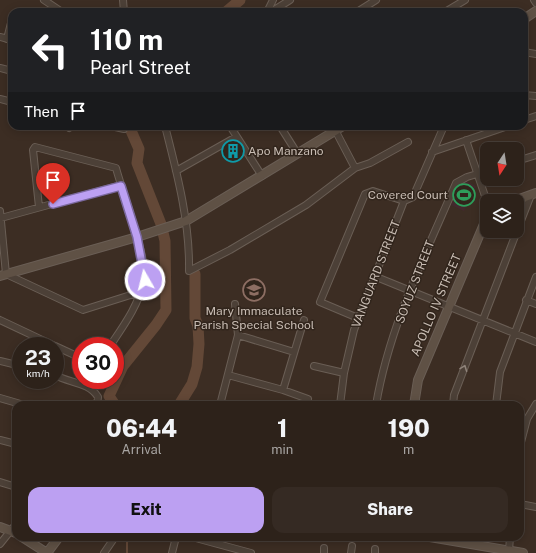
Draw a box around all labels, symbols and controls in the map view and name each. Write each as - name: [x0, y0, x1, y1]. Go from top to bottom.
- text: 110 m: [90, 23, 163, 56]
- icon: left: [24, 24, 76, 76]
- text: Pearl Street: [90, 57, 191, 78]
- icon: arrive: [67, 100, 89, 122]
- text: Then: [24, 103, 59, 120]
- building icon: Apo Manzano: [220, 138, 246, 164]
- north arrow: [480, 142, 524, 186]
- map controls: [480, 142, 524, 238]
- place label: Apo Manzano: [248, 144, 324, 158]
- pin: [36, 163, 70, 204]
- icon: arrive: [42, 169, 64, 191]
- sports icon: Covered Court: [451, 182, 477, 208]
- place label: Covered Court: [368, 188, 448, 202]
- button: layers: [480, 194, 524, 238]
- street label: VANGUARD STREET: [349, 218, 403, 330]
- street label: SOYUZ STREET: [393, 238, 437, 326]
- street label: APOLLO IV STREET: [408, 252, 464, 358]
- position arrow: [124, 259, 166, 301]
- school or university icon: Mary Immaculate Parish Special School: [241, 277, 267, 303]
- place label: Mary Immaculate Parish Special School: [194, 304, 315, 332]
- speed limit sign: 30: [72, 337, 124, 389]
- text: 23: [25, 346, 51, 370]
- one-way arrow: [460, 365, 468, 372]
- text: km/h: [26, 367, 50, 379]
- text: 06:44: [106, 414, 177, 442]
- text: 1: [277, 414, 288, 442]
- text: 190: [387, 414, 430, 442]
- text: Arrival: [122, 442, 162, 457]
- text: min: [271, 442, 293, 457]
- text: m: [403, 442, 414, 457]
- button: Exit: [28, 487, 264, 533]
- button: Share: [272, 487, 508, 533]

